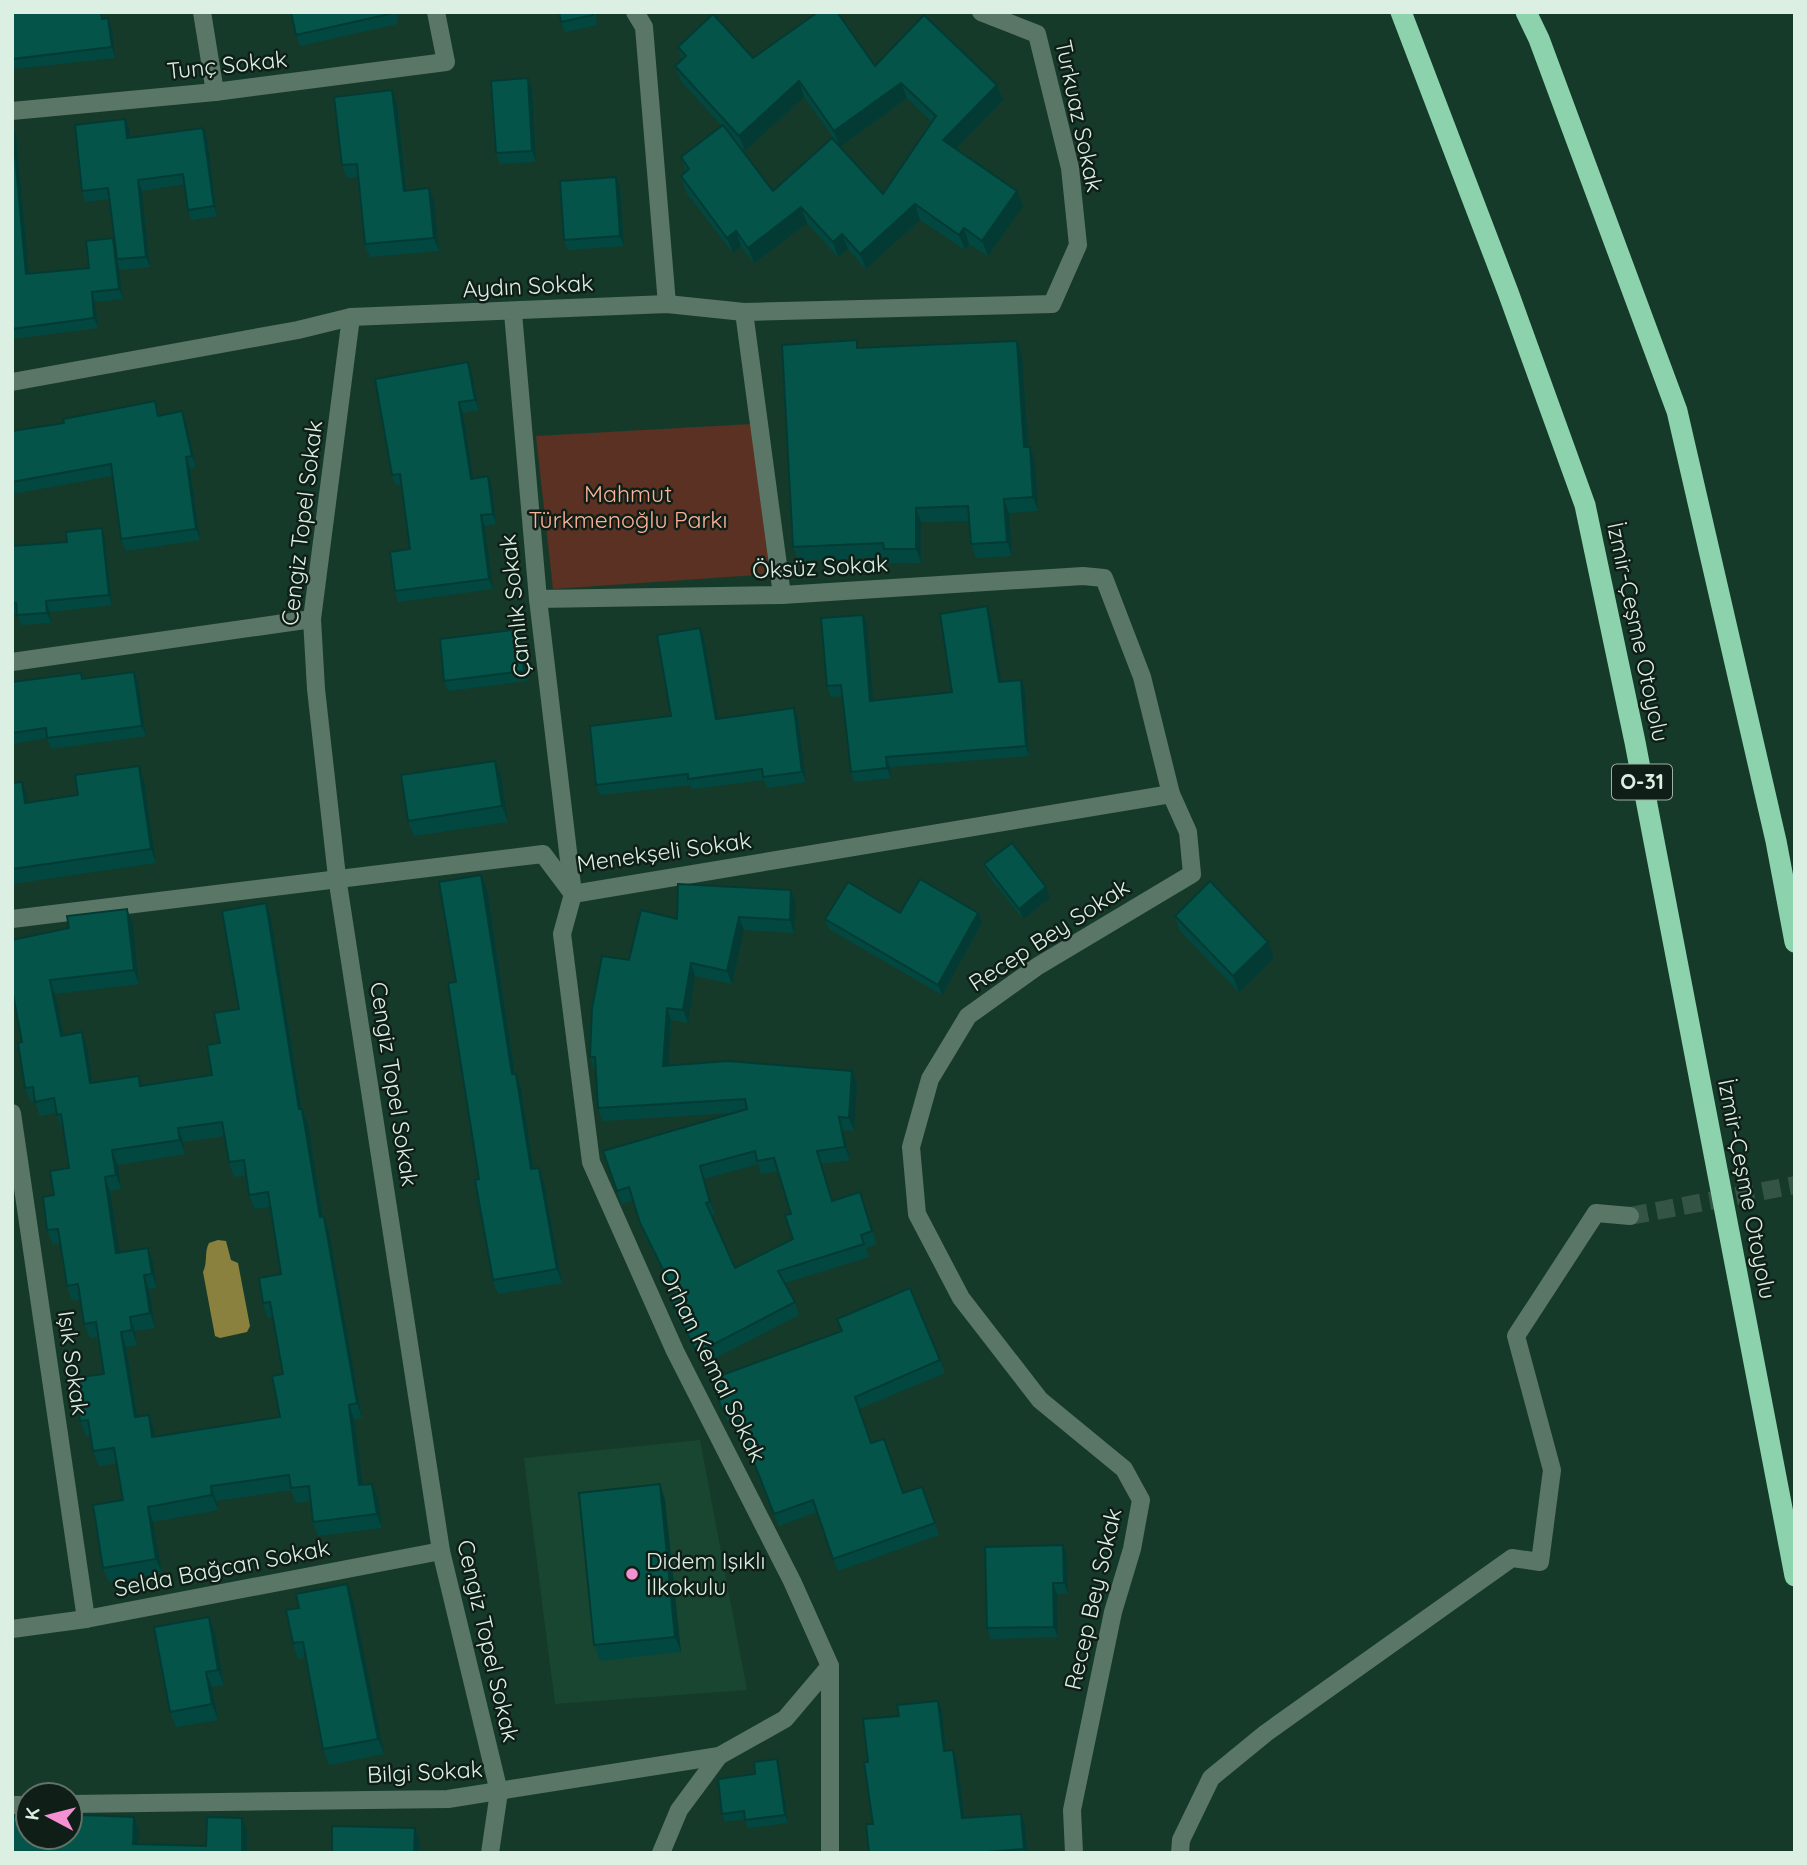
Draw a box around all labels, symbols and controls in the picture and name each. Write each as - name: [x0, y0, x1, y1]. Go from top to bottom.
- street label: Turkuaz Sokak: [1049, 37, 1110, 195]
- street label: Tunç Sokak: [165, 44, 289, 85]
- street label: Aydın Sokak: [462, 268, 594, 303]
- street label: Cengiz Topel Sokak: [275, 419, 328, 627]
- park label: Mahmut Türkmenoğlu Parkı: [528, 479, 728, 534]
- street label: İzmir-Çeşme Otoyolu: [1601, 519, 1676, 744]
- street label: Çamlık Sokak: [493, 533, 536, 679]
- street label: Öksüz Sokak: [751, 548, 889, 585]
- road number: O-31: [1612, 764, 1672, 800]
- street label: Menekşeli Sokak: [575, 825, 753, 878]
- street label: Recep Bey Sokak: [963, 872, 1135, 997]
- street label: Cengiz Topel Sokak: [364, 980, 425, 1188]
- street label: İzmir-Çeşme Otoyolu: [1712, 1076, 1783, 1302]
- street label: Orhan Kemal Sokak: [654, 1263, 773, 1467]
- street label: Işık Sokak: [52, 1309, 95, 1417]
- street label: Recep Bey Sokak: [1057, 1505, 1128, 1693]
- street label: Selda Bağcan Sokak: [112, 1532, 332, 1603]
- street label: Cengiz Topel Sokak: [451, 1537, 526, 1745]
- place label: Didem Işıklı İlkokulu: [646, 1546, 766, 1601]
- marker: Didem Işıklı İlkokulu: [624, 1566, 640, 1582]
- street label: Bilgi Sokak: [366, 1754, 484, 1789]
- north arrow: [14, 1781, 84, 1851]
- text: K: [19, 1806, 45, 1822]

